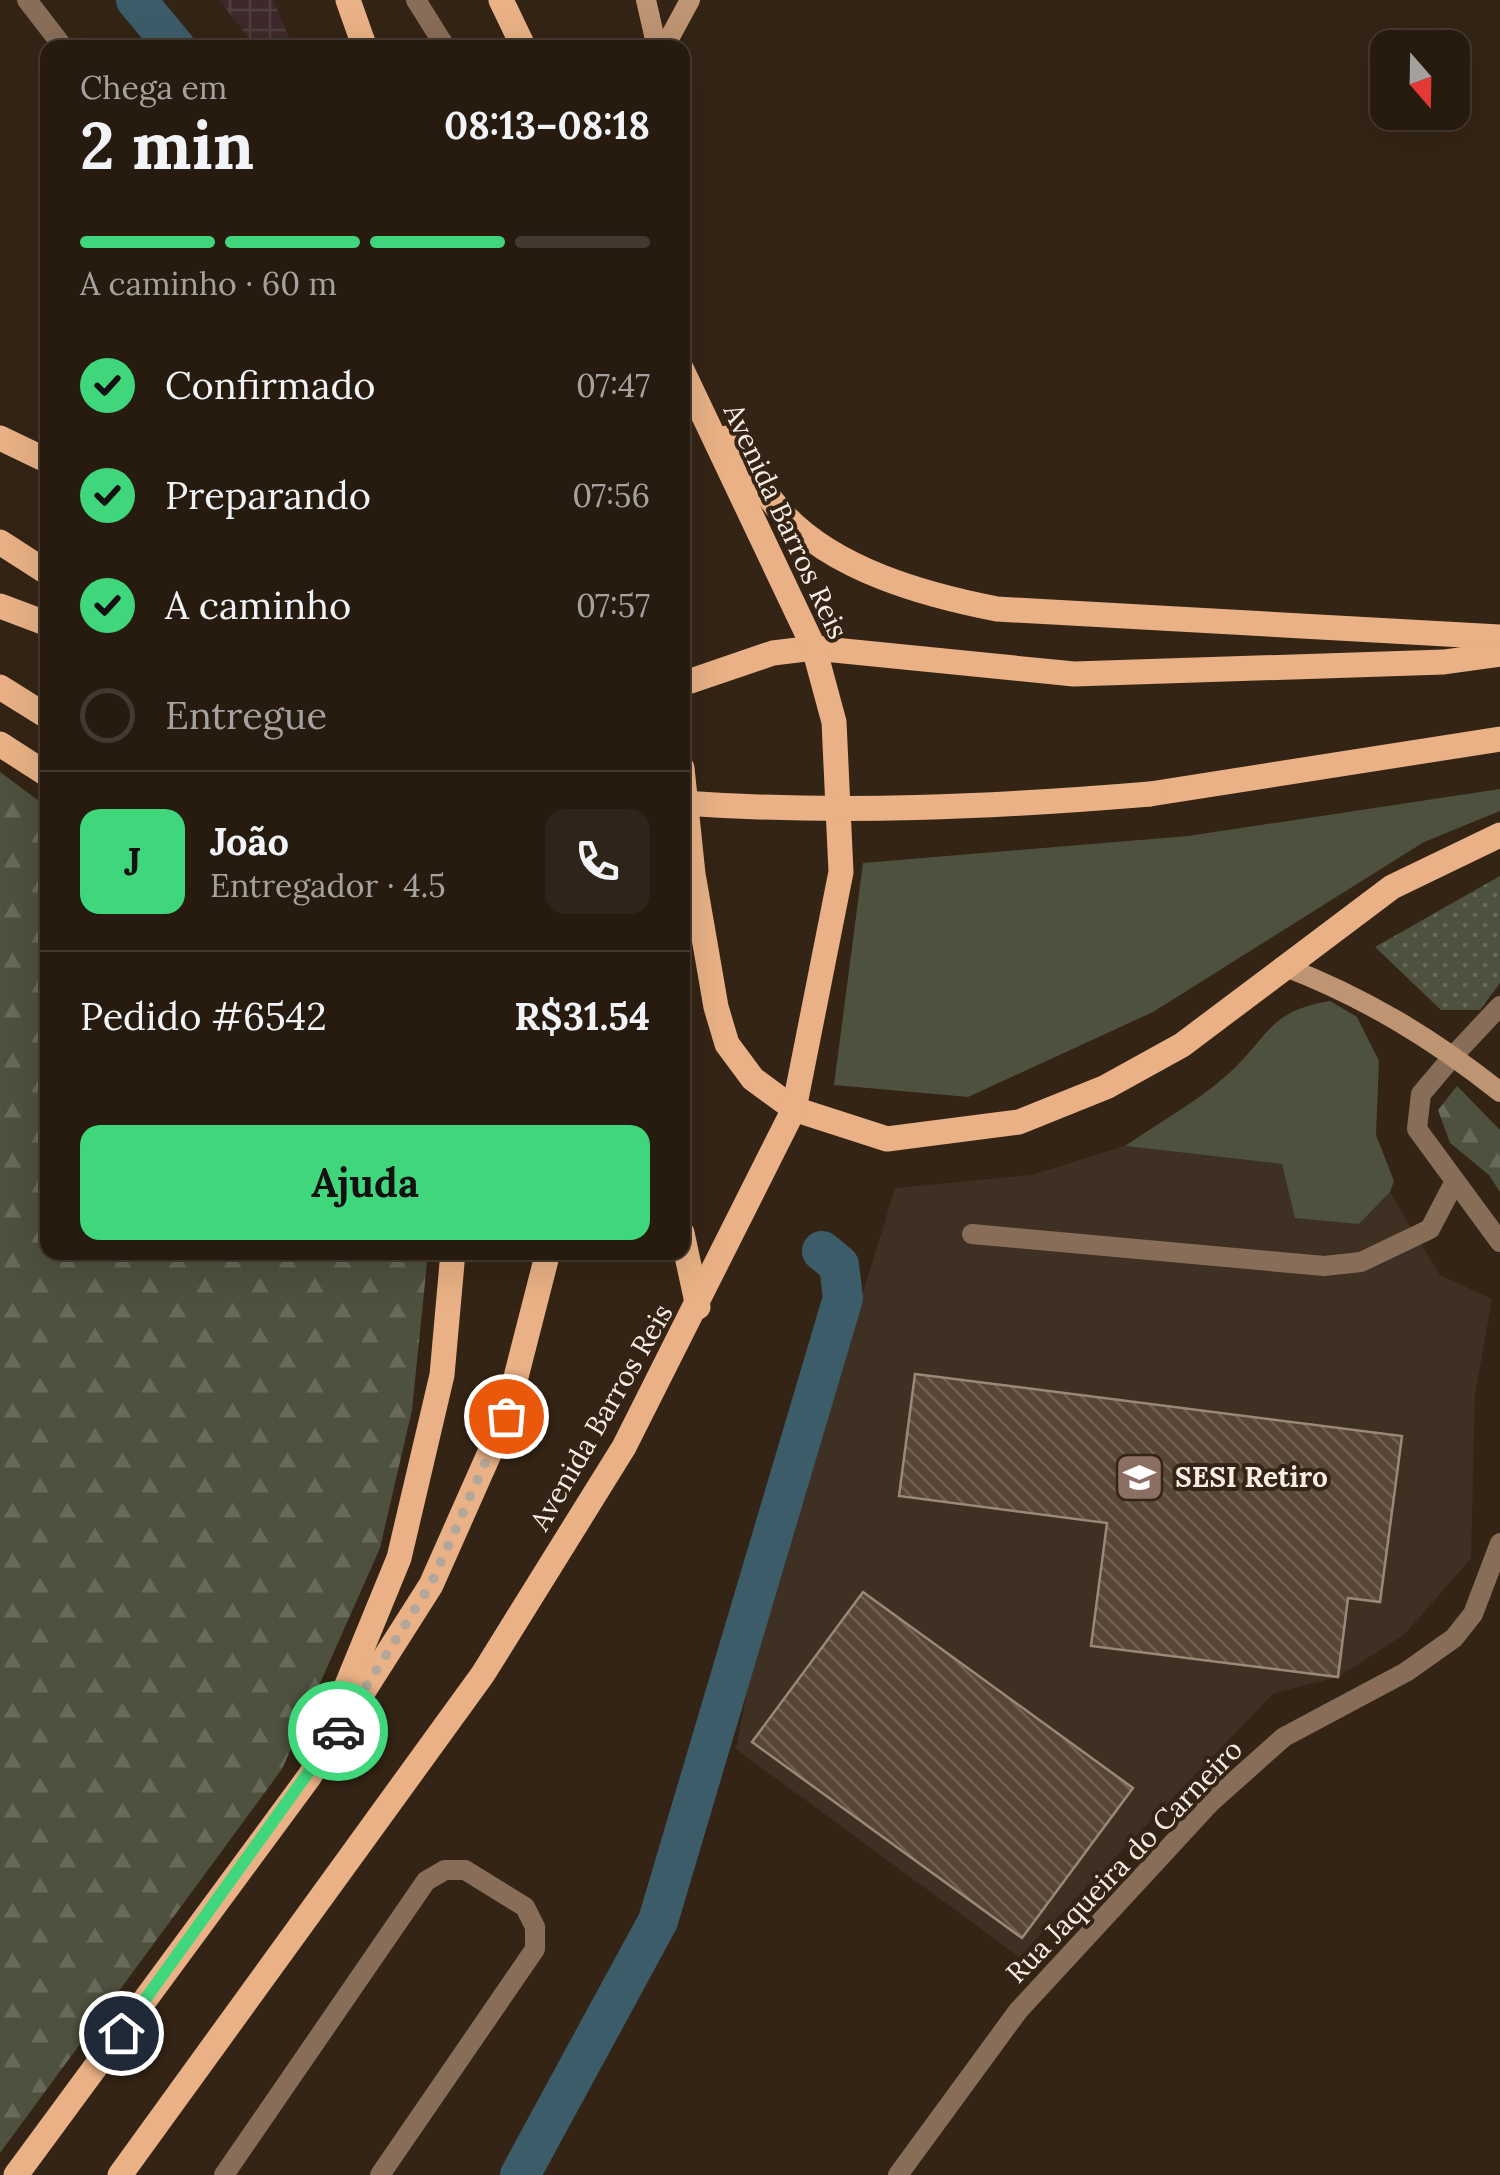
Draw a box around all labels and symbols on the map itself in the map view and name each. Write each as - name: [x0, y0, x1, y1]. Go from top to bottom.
- north arrow: [1370, 30, 1470, 130]
- street label: Avenida Barros Reis: [715, 397, 856, 644]
- street label: Avenida Barros Reis: [521, 1297, 680, 1538]
- pin: [464, 1374, 549, 1459]
- school or university icon: SESI Retiro: [1114, 1451, 1166, 1503]
- place label: SESI Retiro: [1175, 1459, 1328, 1495]
- courier: [288, 1681, 388, 1781]
- street label: Rua Jaqueira do Carneiro: [998, 1732, 1250, 1990]
- pin: [79, 1991, 164, 2076]

